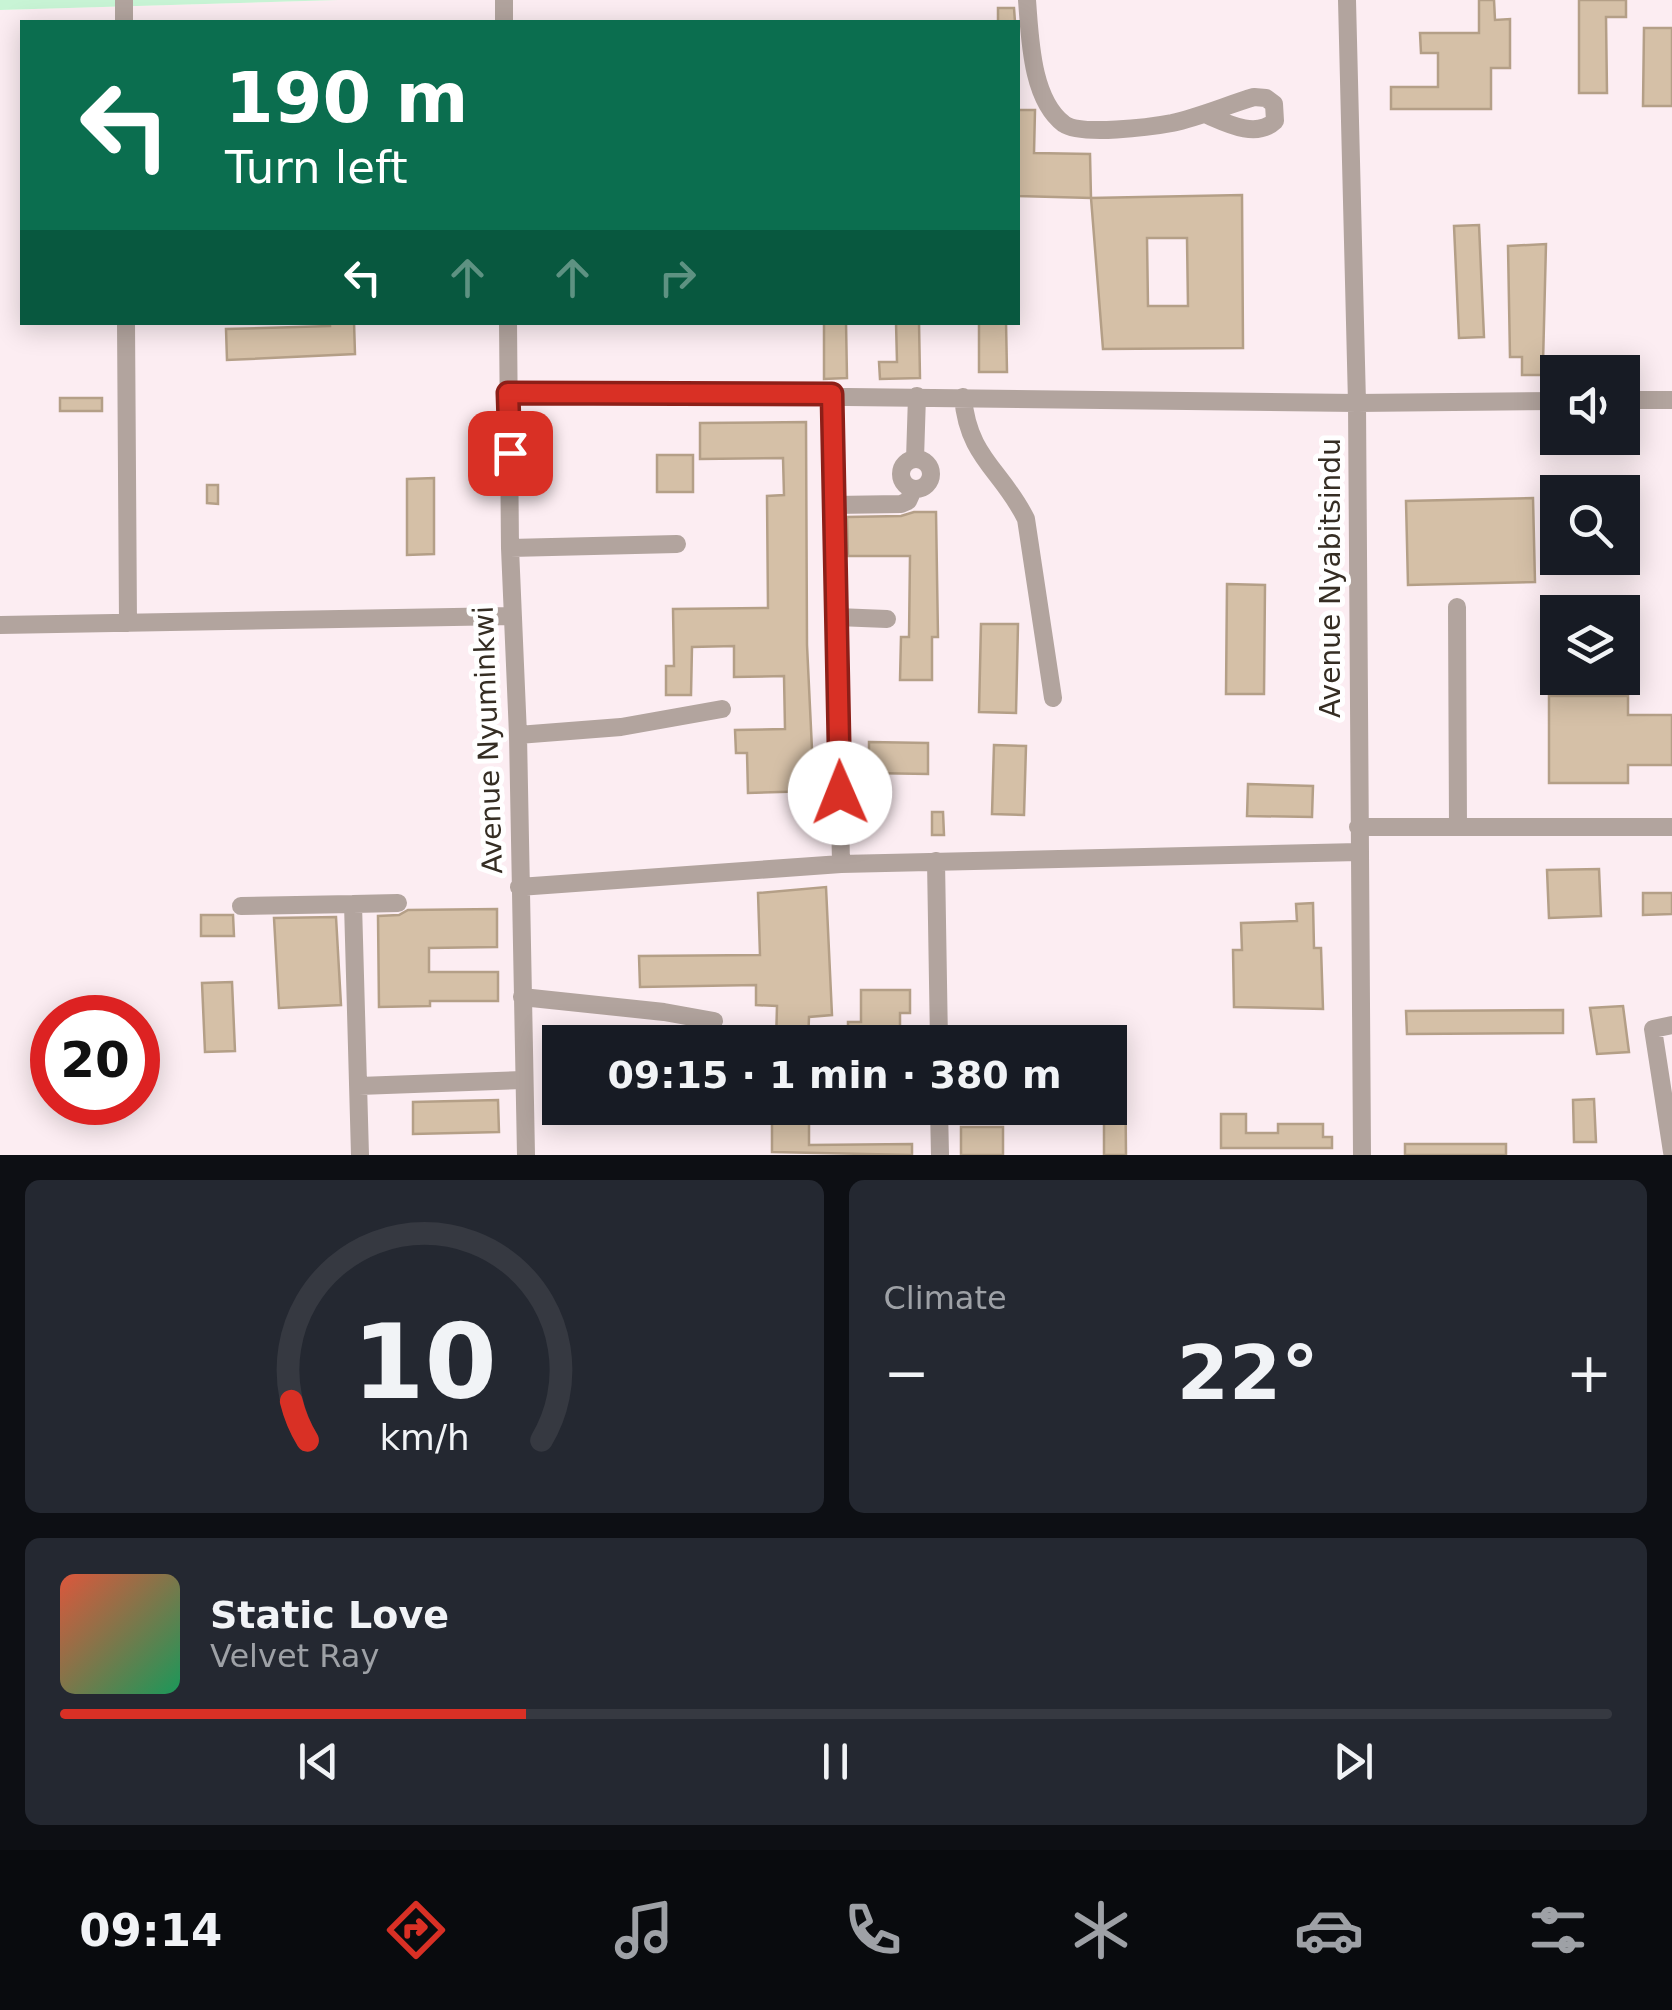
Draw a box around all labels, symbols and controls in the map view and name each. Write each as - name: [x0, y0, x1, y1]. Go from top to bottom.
- text: 190 m: [225, 57, 468, 139]
- icon: left: [60, 60, 190, 190]
- text: Turn left: [225, 141, 408, 194]
- icon: left: [335, 250, 390, 305]
- icon: ahead: [440, 250, 495, 305]
- icon: ahead: [545, 250, 600, 305]
- icon: right: [650, 250, 705, 305]
- map controls: [1540, 355, 1640, 695]
- button: sound: [1540, 355, 1640, 455]
- pin: [468, 411, 553, 496]
- icon: arrive: [483, 426, 538, 481]
- street label: Avenue Nyabitsindu: [1314, 438, 1347, 718]
- button: search: [1540, 475, 1640, 575]
- button: layers: [1540, 595, 1640, 695]
- street label: Avenue Nyuminkwi: [467, 606, 509, 874]
- position arrow: [788, 741, 892, 845]
- speed limit sign: 20: [30, 995, 160, 1125]
- text: 09:15 · 1 min · 380 m: [607, 1053, 1062, 1097]
- text: Climate: [884, 1279, 1007, 1317]
- text: 10: [352, 1301, 497, 1423]
- text: 22°: [1177, 1329, 1319, 1417]
- text: −: [884, 1341, 930, 1405]
- text: +: [1566, 1341, 1612, 1405]
- text: km/h: [379, 1417, 469, 1458]
- text: Static Love: [210, 1593, 449, 1637]
- text: Velvet Ray: [210, 1637, 379, 1675]
- icon: previous: [291, 1734, 346, 1789]
- icon: pause: [808, 1734, 863, 1789]
- icon: next: [1326, 1734, 1381, 1789]
- icon: directions: [381, 1895, 451, 1965]
- icon: music: [609, 1895, 679, 1965]
- icon: phone: [838, 1895, 908, 1965]
- icon: climate: [1066, 1895, 1136, 1965]
- icon: car: [1294, 1895, 1364, 1965]
- icon: filters: [1523, 1895, 1593, 1965]
- text: 09:14: [79, 1904, 222, 1957]

